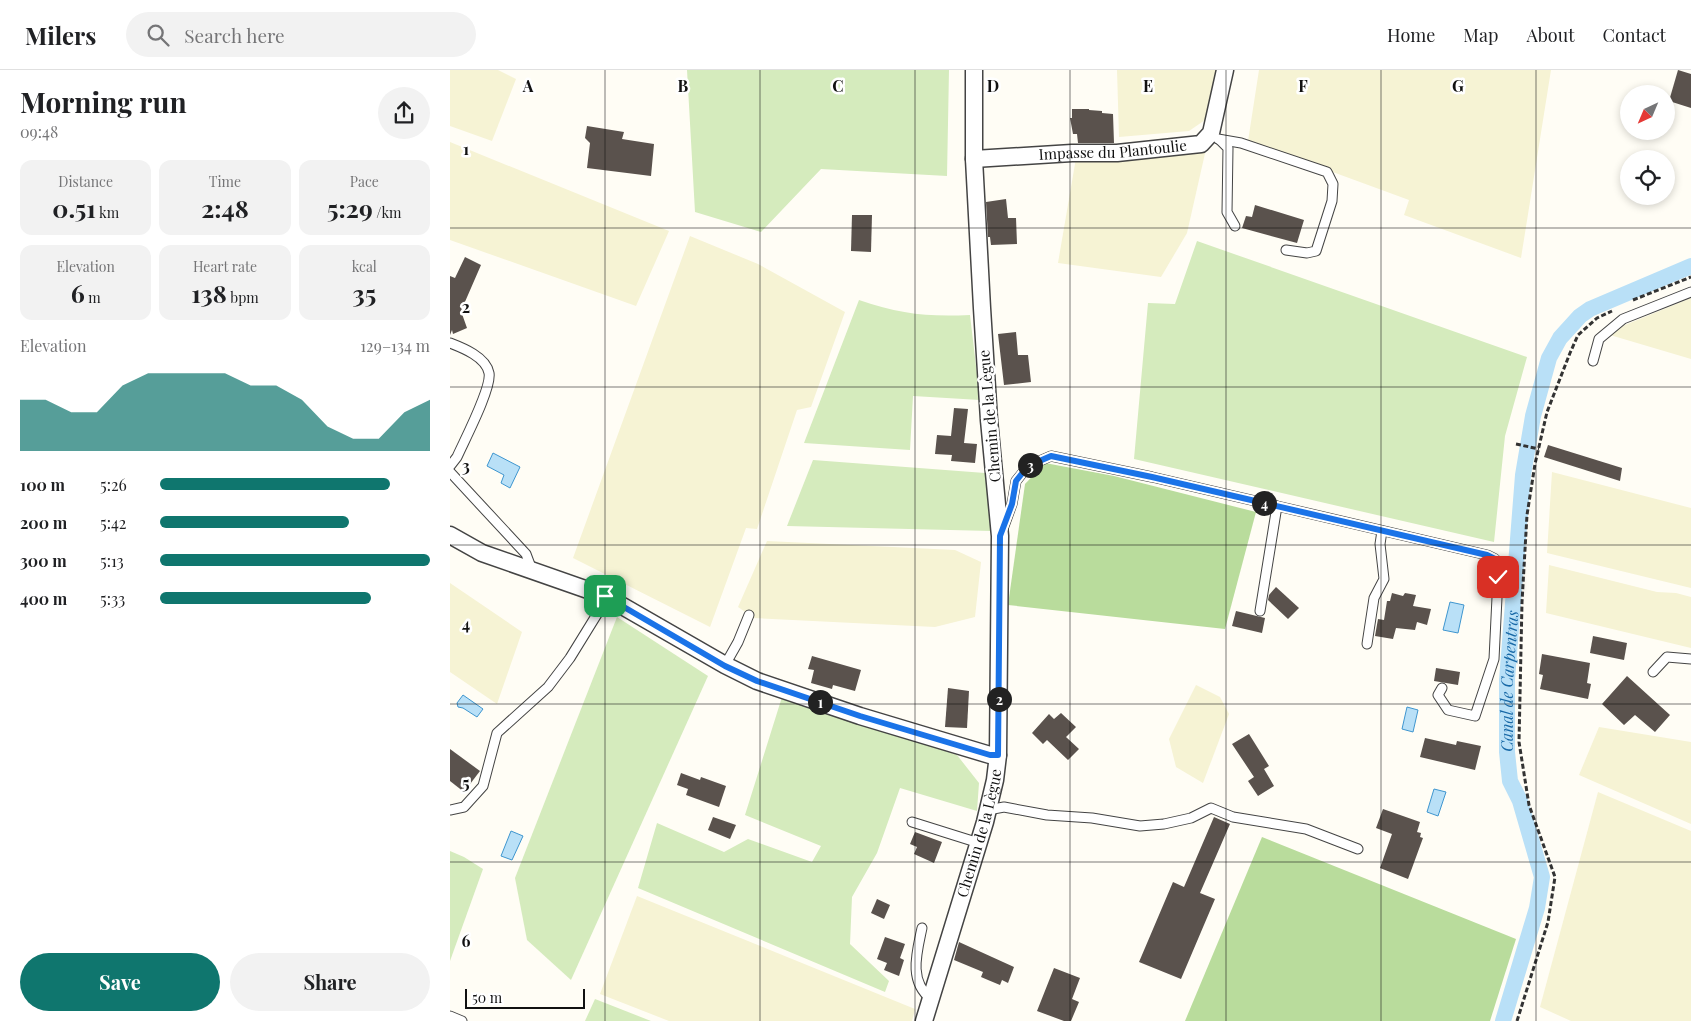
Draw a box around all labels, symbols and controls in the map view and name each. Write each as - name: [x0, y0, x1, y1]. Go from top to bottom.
- search box: [126, 12, 476, 57]
- text: Milers: [25, 19, 96, 51]
- icon: search: [144, 21, 172, 49]
- text: Search here: [184, 22, 285, 48]
- text: Home: [1387, 23, 1435, 47]
- text: Map: [1463, 23, 1498, 47]
- text: About: [1526, 23, 1575, 47]
- text: Contact: [1603, 23, 1666, 47]
- text: A: [522, 75, 534, 96]
- text: B: [678, 75, 689, 96]
- text: C: [832, 75, 844, 96]
- text: D: [987, 75, 999, 96]
- text: E: [1143, 75, 1153, 96]
- text: F: [1298, 75, 1308, 96]
- text: G: [1452, 75, 1464, 96]
- text: Morning run: [20, 83, 187, 120]
- north arrow: [1620, 85, 1675, 140]
- map controls: [1620, 85, 1675, 205]
- button: share: [378, 87, 430, 139]
- text: 09:48: [20, 121, 58, 142]
- street label: Impasse du Plantoulie: [1038, 135, 1188, 164]
- text: 1: [463, 138, 469, 159]
- button: locate: [1620, 150, 1675, 205]
- text: Distance: [58, 172, 113, 191]
- text: Time: [209, 172, 241, 191]
- text: Pace: [350, 172, 379, 191]
- text: 0.51: [52, 191, 96, 224]
- text: 2:48: [201, 191, 249, 224]
- text: 5:29: [327, 191, 373, 224]
- text: km: [96, 203, 119, 222]
- text: /km: [373, 203, 402, 222]
- text: Elevation: [57, 257, 115, 276]
- text: Heart rate: [193, 257, 257, 276]
- text: kcal: [352, 257, 377, 276]
- text: 6: [71, 276, 85, 309]
- text: 138: [191, 276, 227, 309]
- text: 35: [352, 276, 376, 309]
- text: m: [85, 288, 101, 307]
- text: bpm: [227, 288, 259, 307]
- text: 2: [462, 296, 470, 317]
- text: Elevation: [20, 335, 87, 356]
- text: 129–134 m: [360, 335, 430, 356]
- street label: Chemin de la Lègue: [973, 349, 1005, 483]
- pin: 3: [1018, 452, 1042, 478]
- text: 3: [462, 455, 470, 476]
- text: 3: [1027, 456, 1034, 475]
- text: 100 m: [20, 474, 65, 495]
- text: 5:26: [100, 474, 127, 495]
- pin: 4: [1252, 490, 1276, 516]
- text: 4: [1261, 494, 1268, 513]
- text: 200 m: [20, 512, 67, 533]
- text: 5:42: [100, 512, 126, 533]
- text: 300 m: [20, 550, 67, 571]
- text: 5:13: [100, 550, 124, 571]
- pin: [1477, 556, 1519, 598]
- icon: check: [1484, 563, 1512, 591]
- pin: [584, 575, 626, 617]
- icon: arrive: [591, 582, 619, 610]
- text: 400 m: [20, 588, 67, 609]
- text: 5:33: [100, 588, 125, 609]
- water label: Canal de Carpentras: [1496, 610, 1522, 752]
- text: 4: [462, 613, 470, 634]
- pin: 2: [986, 686, 1012, 712]
- pin: 1: [808, 690, 832, 714]
- text: 2: [996, 690, 1003, 709]
- text: 1: [818, 693, 823, 712]
- street label: Chemin de la Lègue: [951, 768, 1005, 900]
- text: 5: [462, 772, 470, 793]
- text: 6: [462, 930, 471, 951]
- button: Save: [20, 953, 220, 1011]
- button: Share: [230, 953, 430, 1011]
- scale bar: [465, 986, 585, 1009]
- text: 50 m: [472, 988, 502, 1007]

